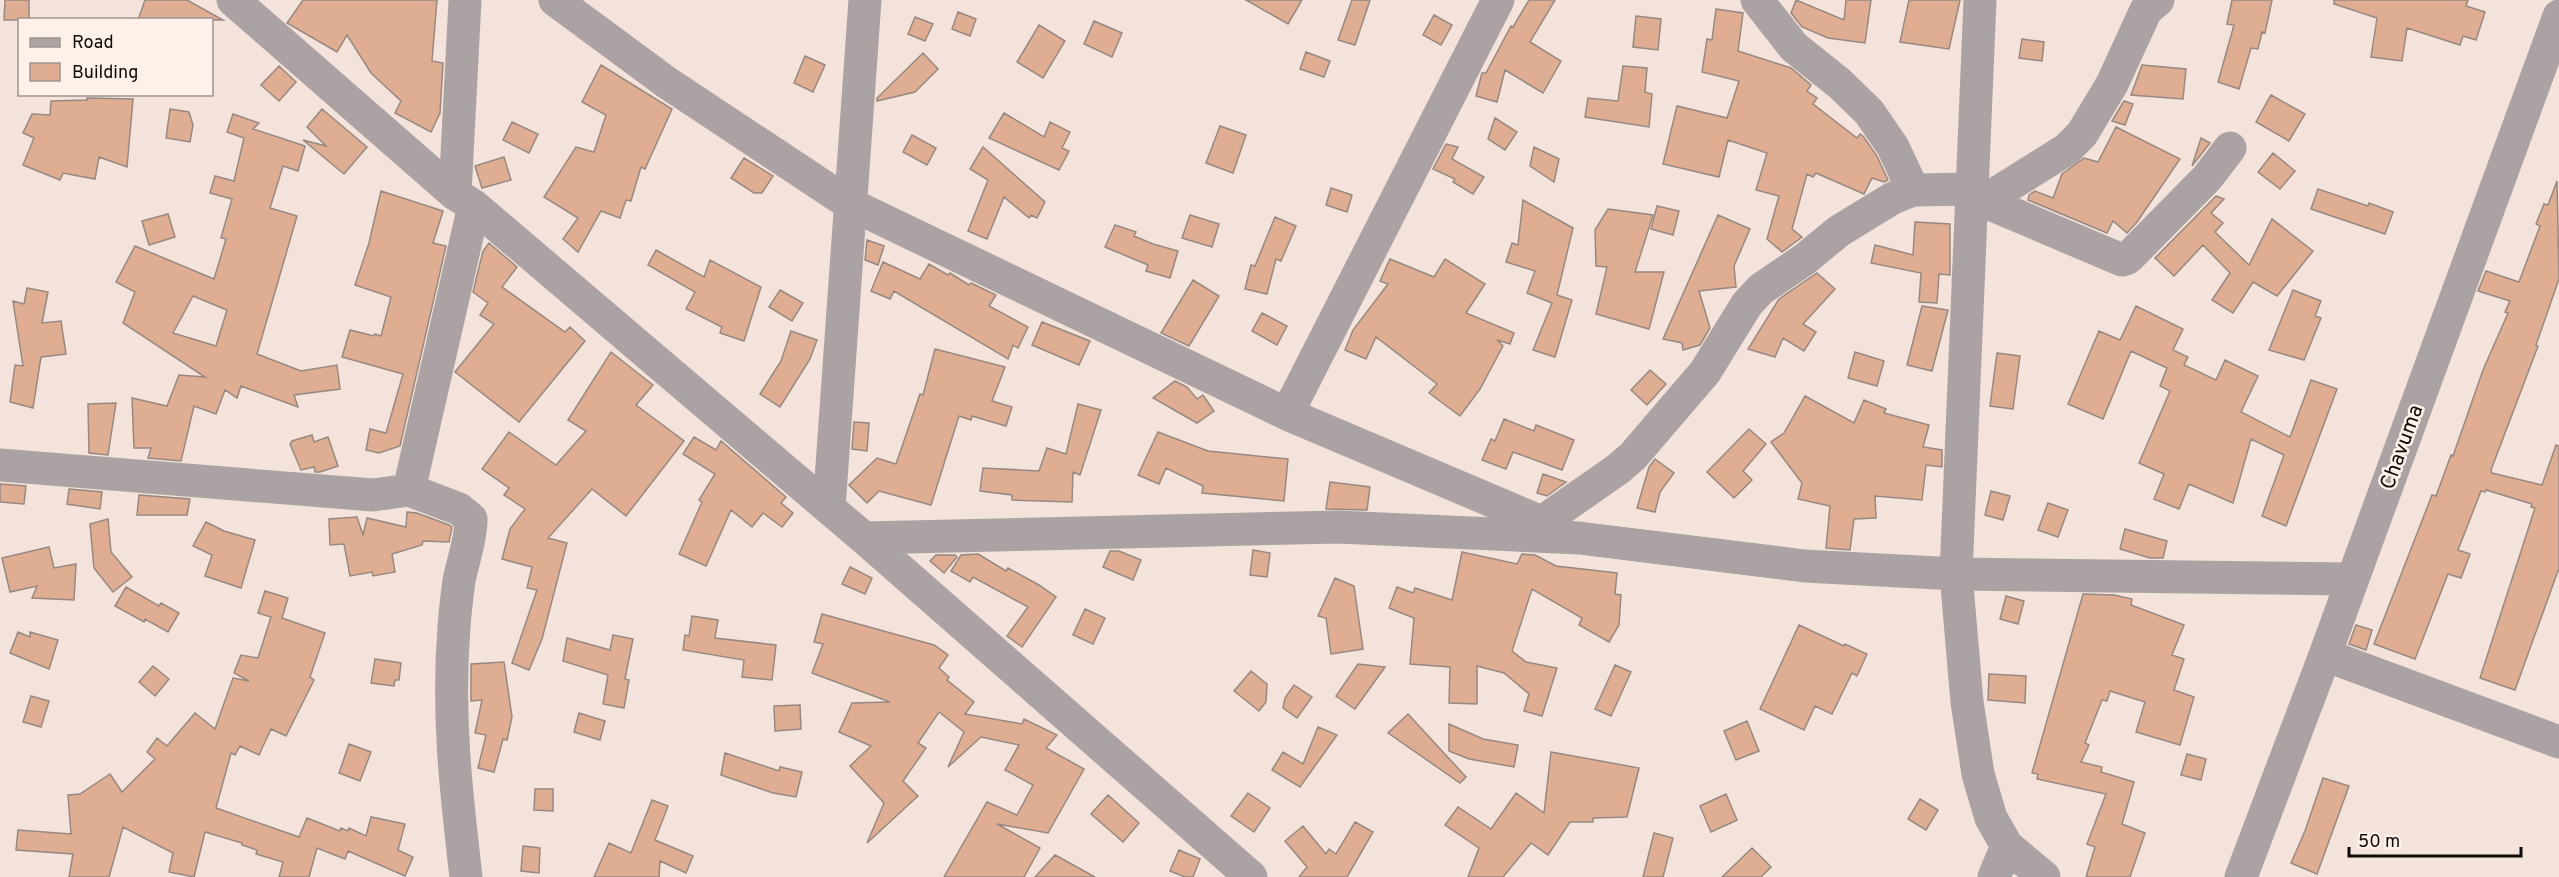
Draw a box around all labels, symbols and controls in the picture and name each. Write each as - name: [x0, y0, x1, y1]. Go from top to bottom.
- legend: [18, 18, 213, 96]
- text: Road: [72, 32, 114, 55]
- text: Building: [72, 62, 138, 85]
- street label: Chavuma: [2375, 401, 2430, 494]
- scale bar: [2349, 820, 2522, 858]
- text: 50 m: [2358, 831, 2400, 854]

